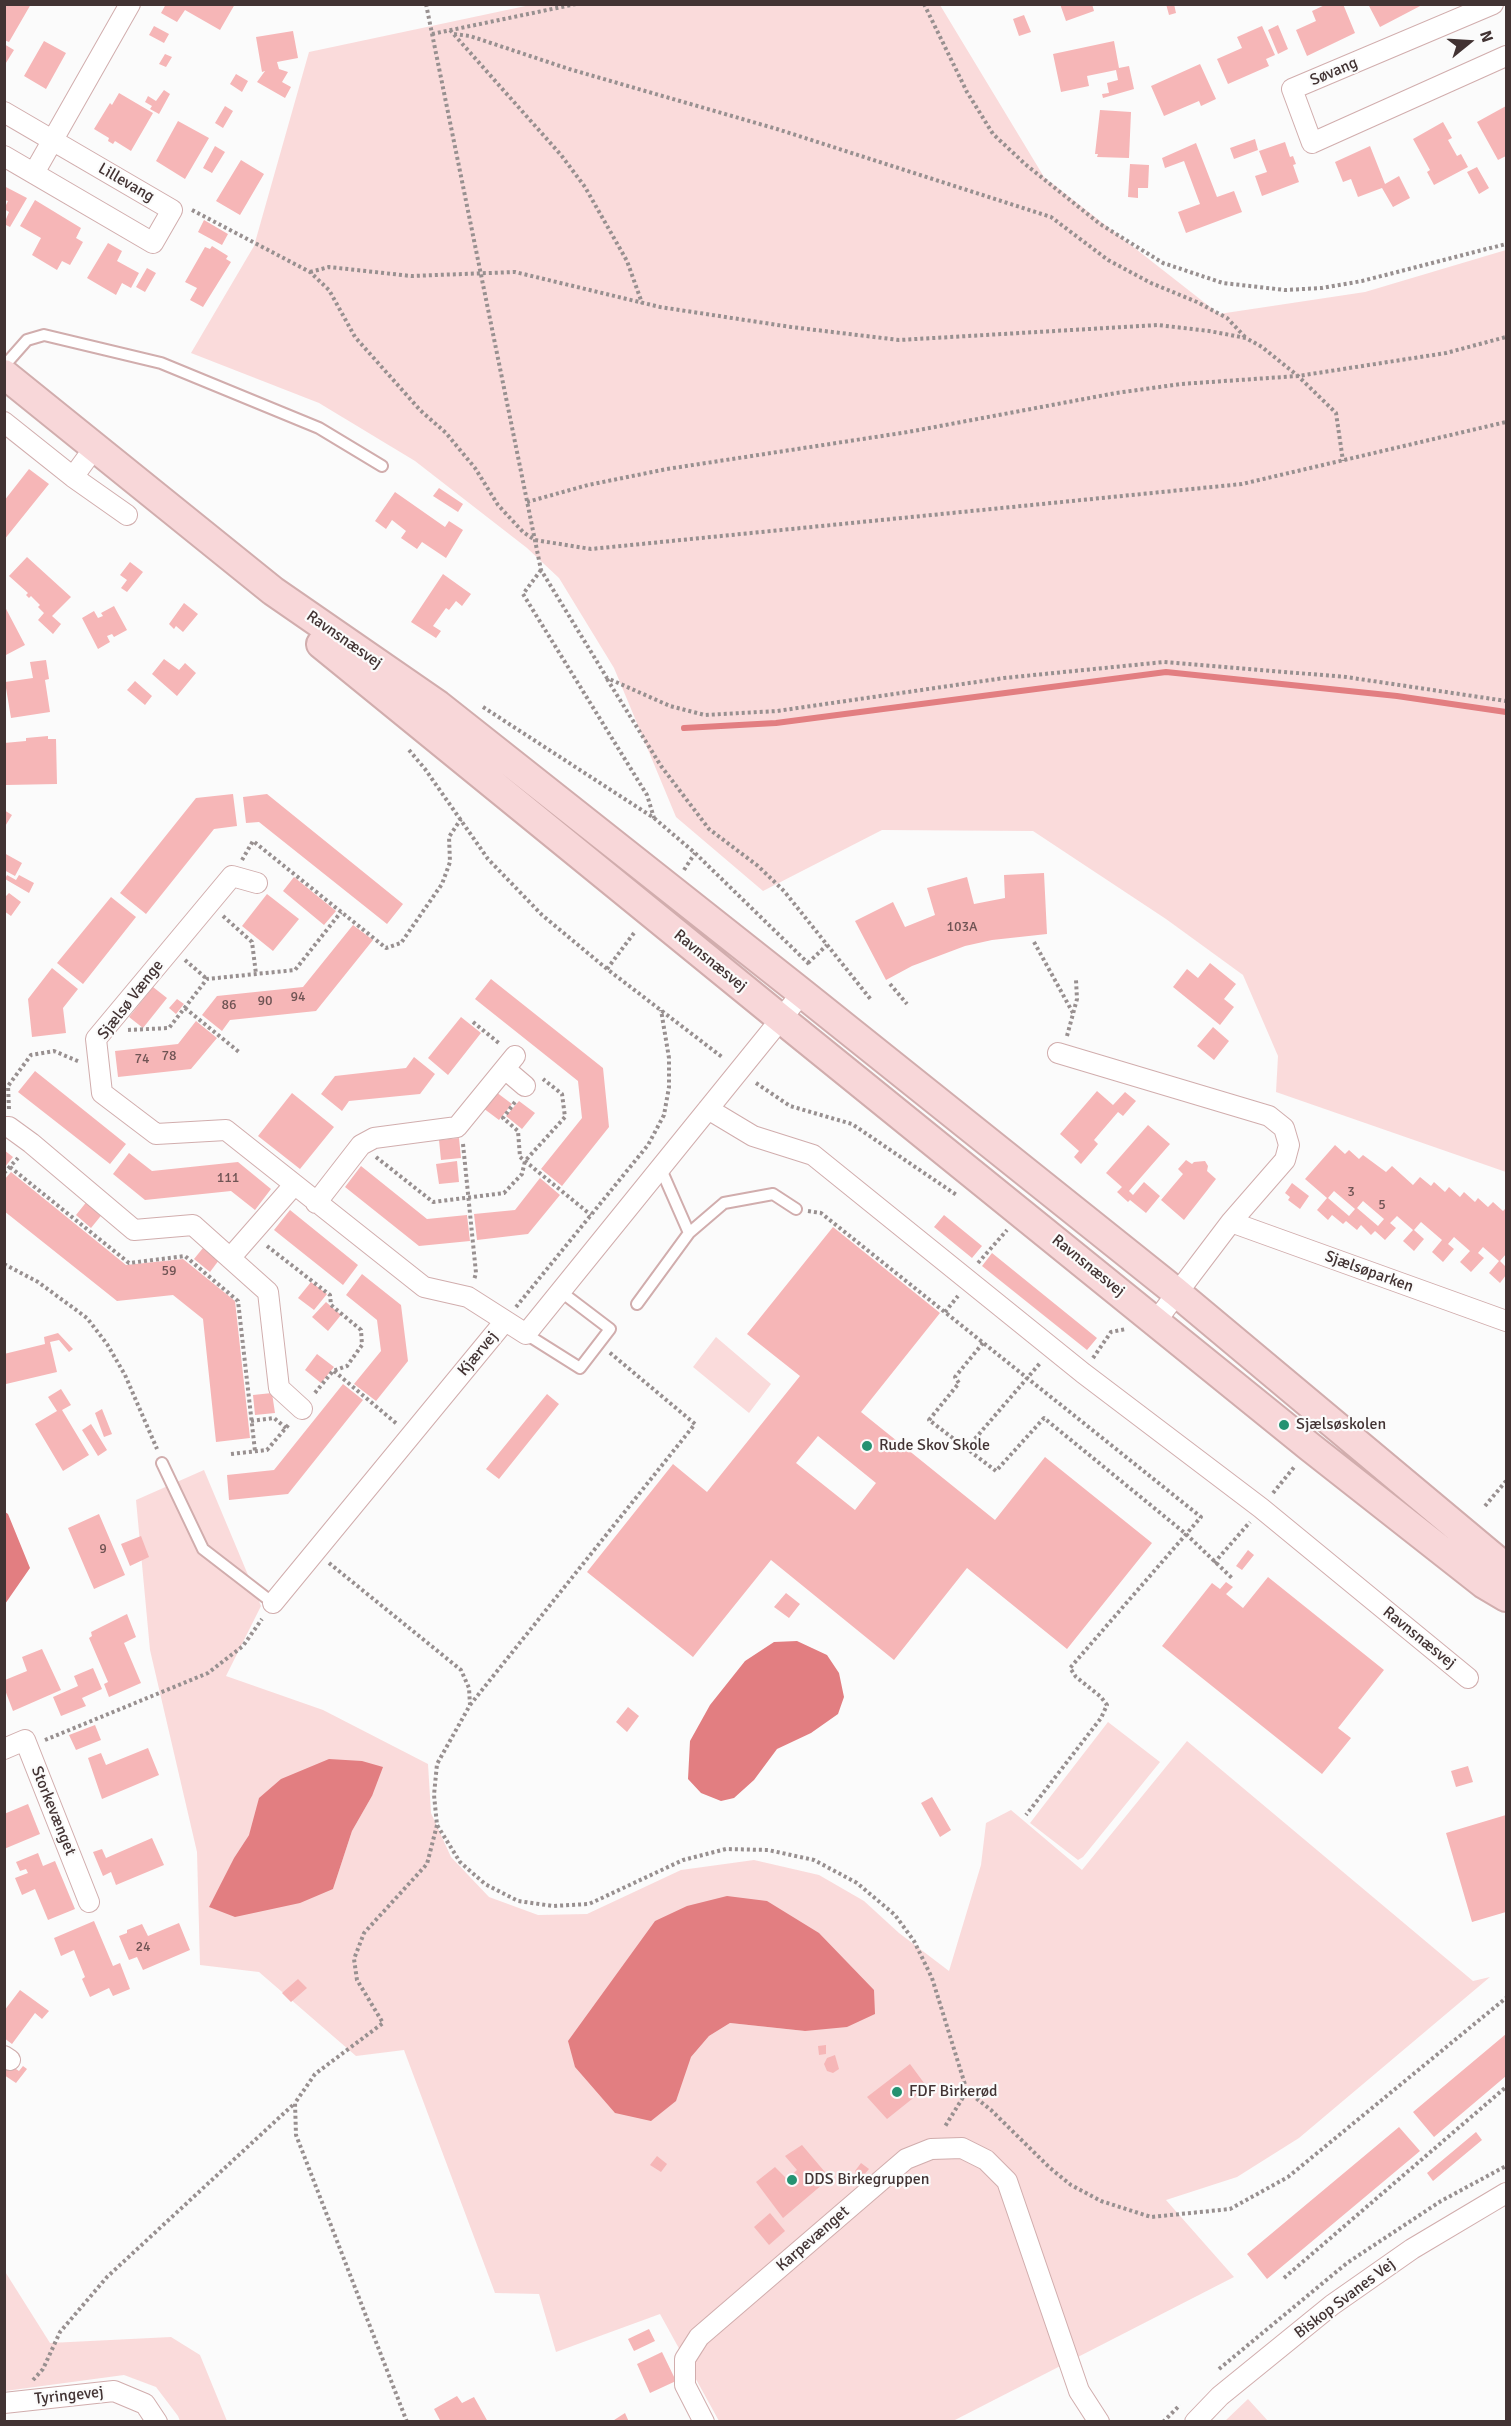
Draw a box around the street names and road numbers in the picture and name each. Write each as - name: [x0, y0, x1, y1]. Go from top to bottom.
- street label: Søvang: [1307, 53, 1361, 91]
- street label: Lillevang: [94, 159, 158, 207]
- street label: Ravnsnæsvej: [302, 607, 386, 673]
- street label: Ravnsnæsvej: [670, 926, 750, 996]
- street label: Sjælsø Vænge: [94, 956, 168, 1044]
- street label: Ravnsnæsvej: [1048, 1231, 1128, 1301]
- street label: Sjælsøparken: [1322, 1247, 1416, 1297]
- street label: Kjærvej: [454, 1328, 502, 1380]
- street label: Ravnsnæsvej: [1379, 1603, 1459, 1673]
- street label: Storkevænget: [26, 1764, 80, 1858]
- street label: Karpevænget: [773, 2202, 853, 2276]
- street label: Biskop Svanes Vej: [1291, 2255, 1399, 2343]
- street label: Tyringevej: [34, 2383, 104, 2409]

